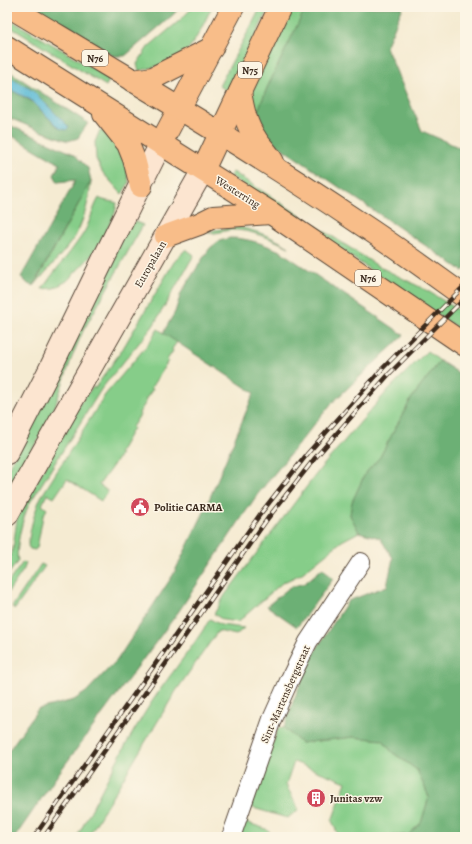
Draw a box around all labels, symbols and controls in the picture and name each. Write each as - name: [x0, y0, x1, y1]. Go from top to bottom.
- road number: N76: [82, 50, 108, 66]
- road number: N75: [238, 62, 262, 78]
- street label: Westerring: [212, 172, 263, 212]
- street label: Europalaan: [131, 238, 170, 290]
- road number: N76: [355, 270, 381, 286]
- public building icon: Politie CARMA: [129, 496, 151, 518]
- place label: Politie CARMA: [154, 500, 223, 515]
- street label: Sint-Martensbergstraat: [257, 642, 314, 746]
- building icon: Junitas vzw: [305, 787, 327, 809]
- place label: Junitas vzw: [330, 791, 383, 806]

